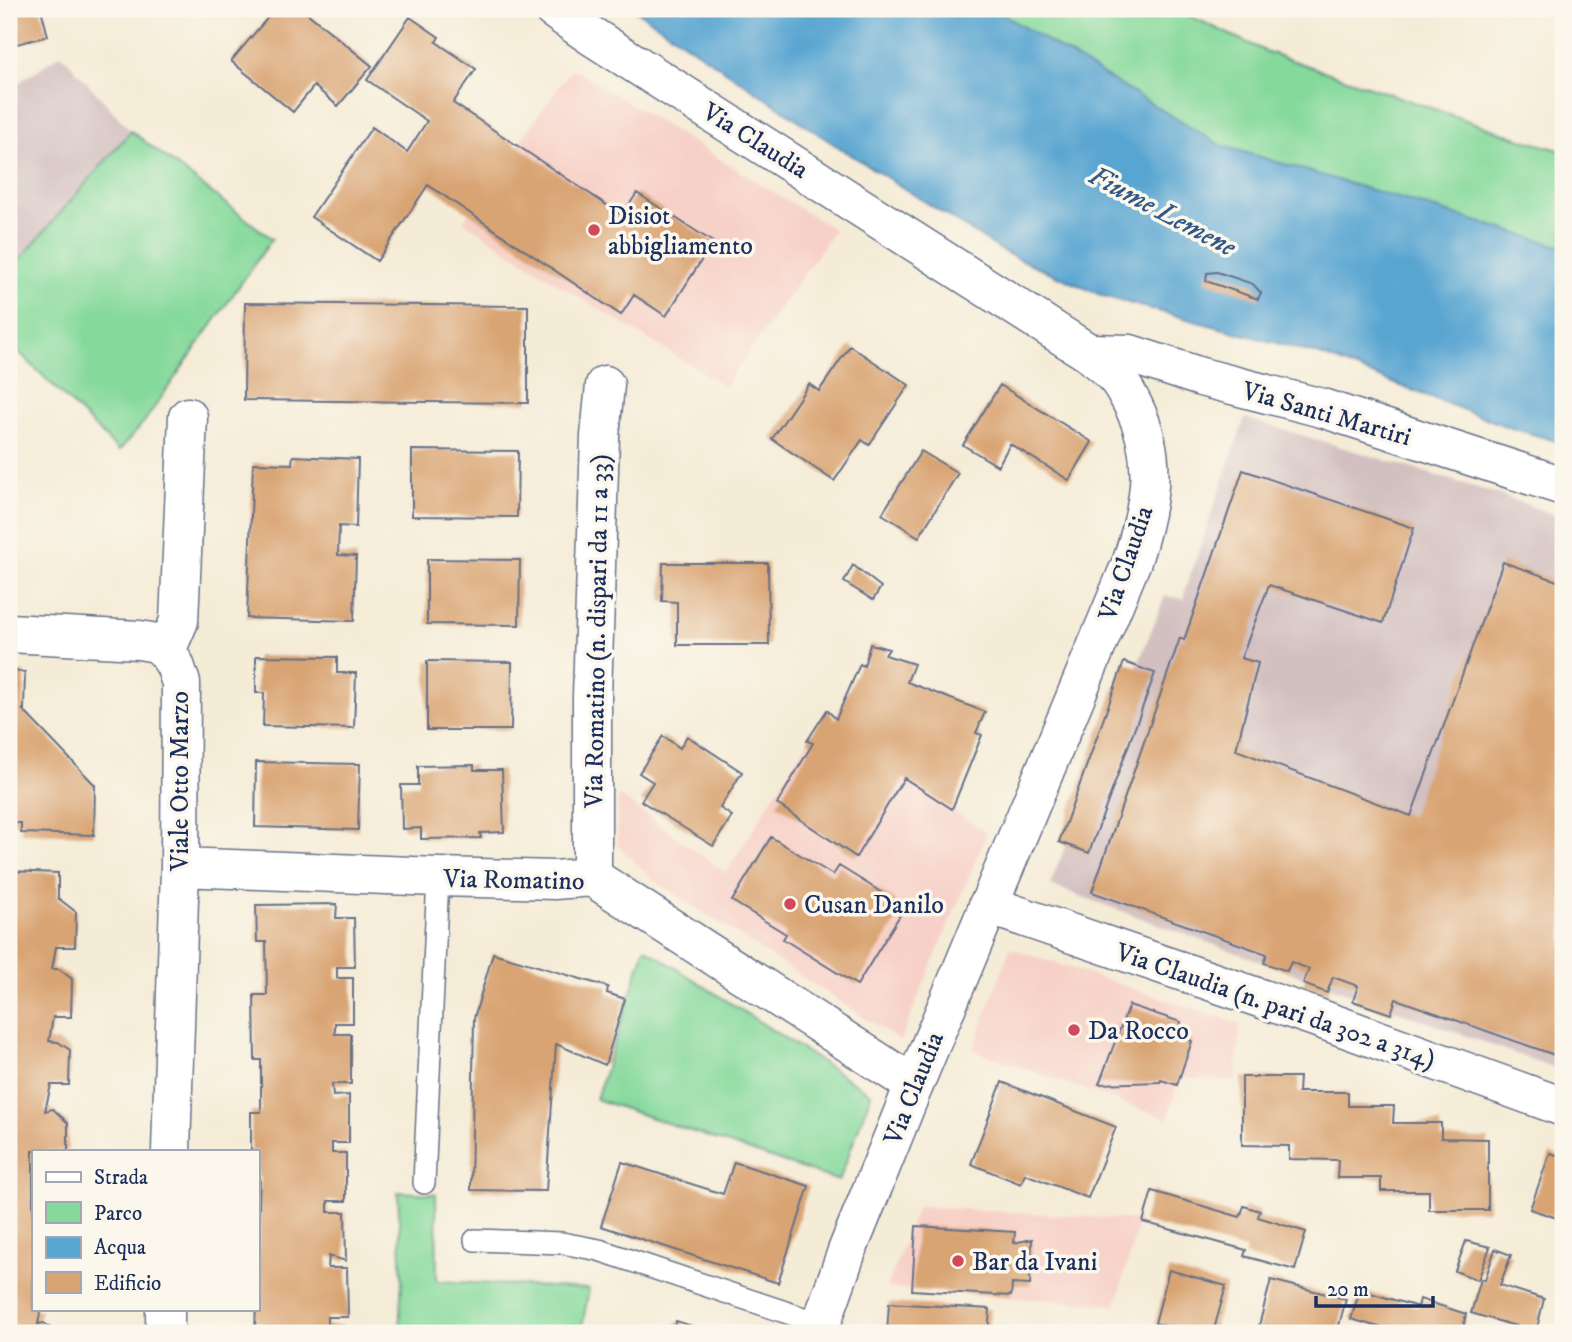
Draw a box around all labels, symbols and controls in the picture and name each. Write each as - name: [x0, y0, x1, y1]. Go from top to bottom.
- street label: Via Claudia: [695, 95, 814, 187]
- water label: Fiume Lemene: [1083, 158, 1243, 265]
- place label: Disiot abbigliamento: [608, 200, 753, 263]
- marker: Disiot abbigliamento: [586, 222, 602, 238]
- street label: Via Santi Martiri: [1237, 374, 1415, 454]
- street label: Via Romatino (n. dispari da 11 a 33): [578, 454, 617, 809]
- street label: Via Claudia: [1091, 502, 1161, 626]
- street label: Viale Otto Marzo: [164, 691, 197, 872]
- street label: Via Romatino: [442, 863, 585, 898]
- place label: Cusan Danilo: [804, 889, 944, 922]
- marker: Cusan Danilo: [782, 896, 798, 912]
- street label: Via Claudia (n. pari da 302 a 314): [1110, 936, 1440, 1077]
- place label: Da Rocco: [1088, 1015, 1189, 1048]
- marker: Da Rocco: [1066, 1022, 1082, 1038]
- street label: Via Claudia: [876, 1027, 952, 1151]
- legend: [32, 1150, 259, 1310]
- text: Strada: [94, 1165, 148, 1191]
- text: Parco: [94, 1201, 142, 1227]
- text: Acqua: [94, 1235, 146, 1261]
- place label: Bar da Ivani: [972, 1246, 1097, 1279]
- marker: Bar da Ivani: [950, 1253, 966, 1269]
- scale bar: [1316, 1265, 1434, 1309]
- text: Edificio: [94, 1271, 161, 1297]
- text: 20 m: [1327, 1277, 1369, 1303]

